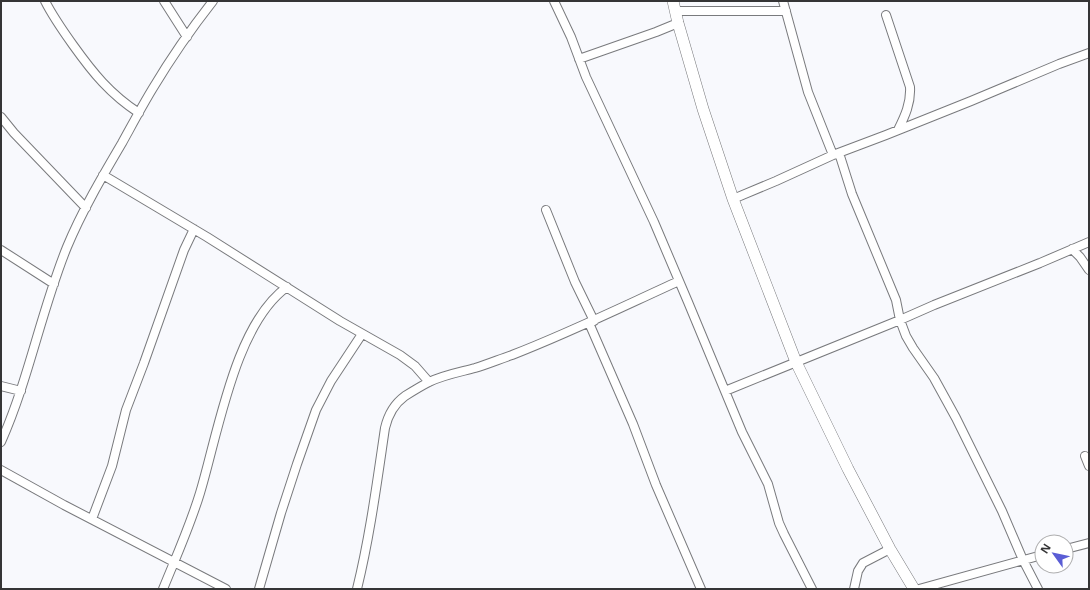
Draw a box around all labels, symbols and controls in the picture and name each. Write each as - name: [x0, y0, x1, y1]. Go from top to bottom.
- north arrow: [1034, 534, 1074, 574]
- text: N: [1036, 540, 1054, 556]

